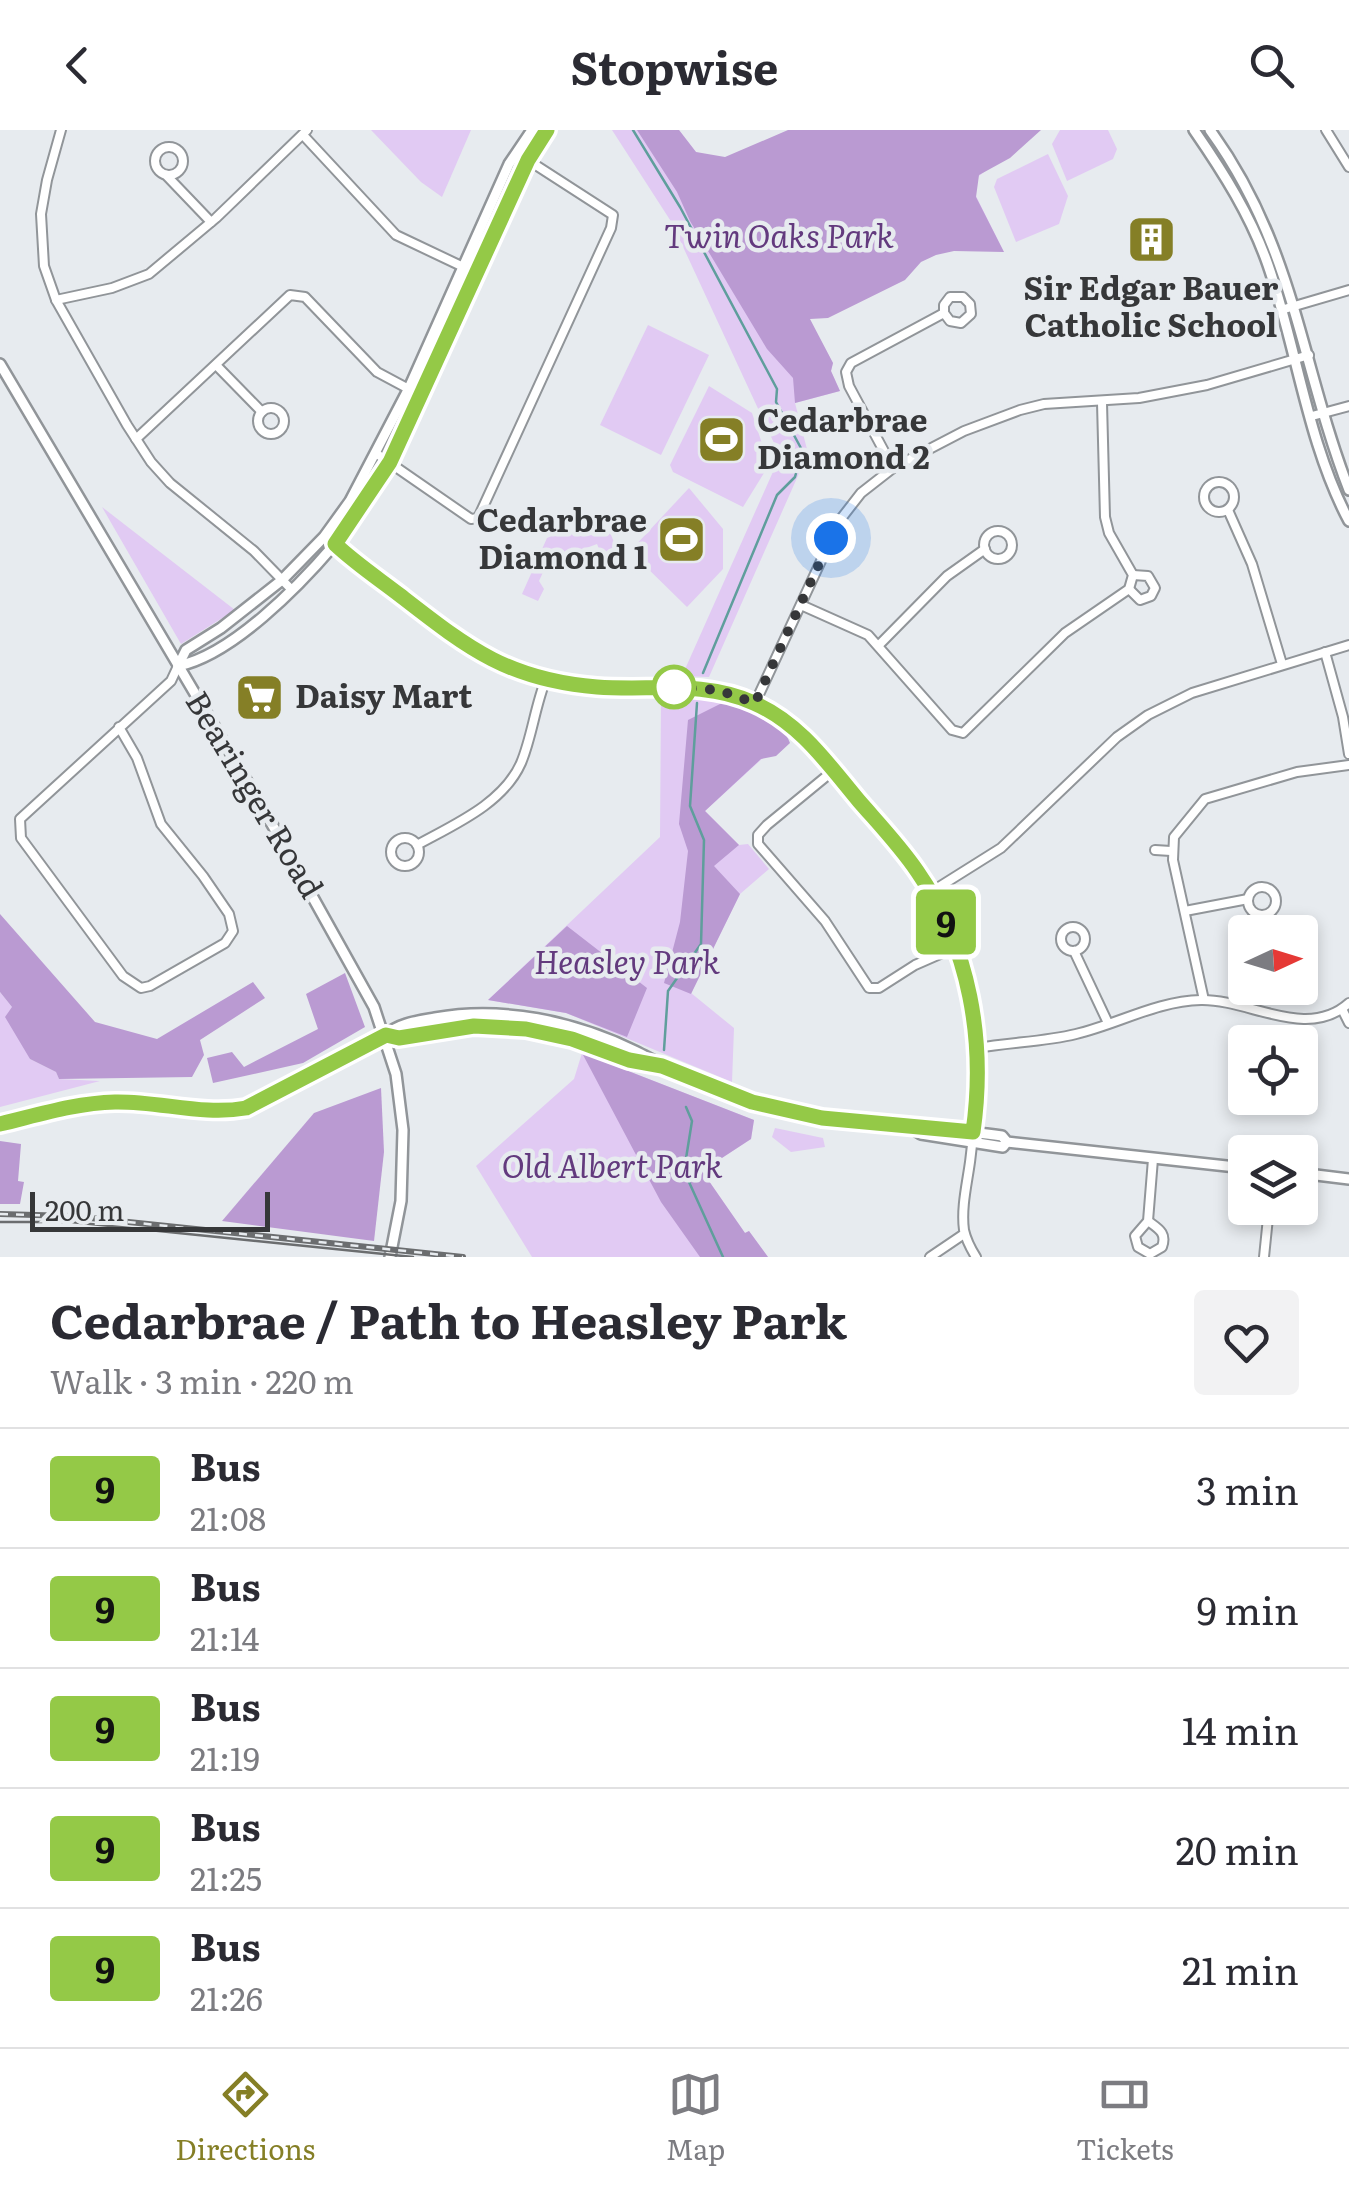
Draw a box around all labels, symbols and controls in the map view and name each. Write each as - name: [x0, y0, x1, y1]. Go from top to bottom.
- text: Stopwise: [570, 32, 779, 99]
- icon: back: [50, 38, 105, 93]
- icon: search: [1244, 38, 1299, 93]
- park label: Twin Oaks Park: [664, 210, 894, 258]
- building icon: Sir Edgar Bauer Catholic School: [1125, 213, 1177, 265]
- place label: Sir Edgar Bauer Catholic School: [1024, 262, 1279, 347]
- place label: Cedarbrae Diamond 2: [757, 394, 930, 479]
- sports icon: Cedarbrae Diamond 2: [696, 413, 748, 465]
- place label: Cedarbrae Diamond 1: [476, 494, 647, 579]
- sports icon: Cedarbrae Diamond 1: [656, 513, 708, 565]
- your location: [806, 513, 856, 563]
- unlabelled marker: [653, 666, 695, 708]
- place label: Daisy Mart: [295, 670, 472, 718]
- supermarket icon: Daisy Mart: [234, 671, 286, 723]
- street label: Bearinger Road: [176, 681, 337, 906]
- line badge: 9: [914, 890, 978, 954]
- text: 9: [936, 896, 956, 948]
- north arrow: [1228, 915, 1318, 1005]
- map controls: [1228, 915, 1318, 1225]
- park label: Heasley Park: [534, 936, 720, 984]
- button: locate: [1228, 1025, 1318, 1115]
- button: layers: [1228, 1135, 1318, 1225]
- park label: Old Albert Park: [501, 1140, 723, 1188]
- scale bar: [30, 1187, 270, 1232]
- text: 200 m: [45, 1188, 124, 1230]
- text: Cedarbrae / Path to Heasley Park: [50, 1283, 847, 1354]
- button: heart: [1194, 1290, 1299, 1395]
- text: Walk · 3 min · 220 m: [50, 1356, 354, 1404]
- text: Bus: [190, 1436, 261, 1493]
- text: 3 min: [1196, 1460, 1299, 1517]
- text: 9: [95, 1462, 115, 1514]
- text: 21:08: [190, 1493, 266, 1541]
- text: Bus: [190, 1556, 261, 1613]
- text: 9 min: [1197, 1580, 1299, 1637]
- text: 9: [95, 1582, 115, 1634]
- text: 21:14: [190, 1613, 259, 1661]
- text: Bus: [190, 1676, 261, 1733]
- text: 14 min: [1182, 1700, 1299, 1757]
- text: 9: [95, 1702, 115, 1754]
- text: 21:19: [190, 1733, 260, 1781]
- text: Bus: [190, 1796, 261, 1853]
- text: 20 min: [1175, 1820, 1299, 1877]
- text: 9: [95, 1822, 115, 1874]
- text: 21:25: [190, 1853, 262, 1901]
- text: Bus: [190, 1916, 261, 1973]
- text: 21 min: [1182, 1940, 1299, 1997]
- text: 9: [95, 1942, 115, 1994]
- text: 21:26: [190, 1973, 263, 2021]
- tab: Directions: [175, 2067, 315, 2169]
- tab: Map: [666, 2067, 725, 2169]
- tab: Tickets: [1076, 2067, 1174, 2169]

